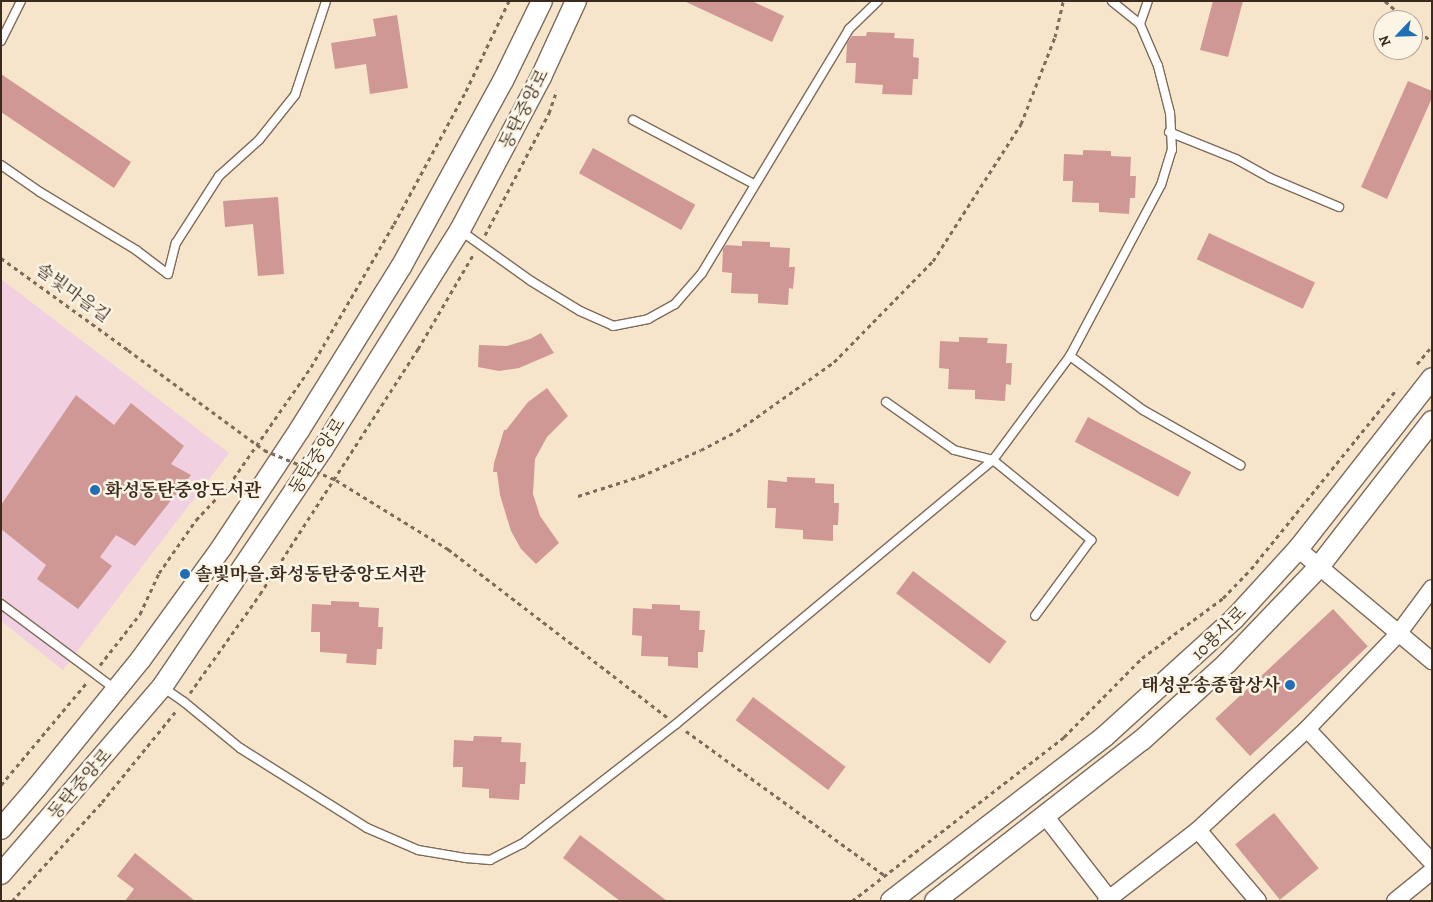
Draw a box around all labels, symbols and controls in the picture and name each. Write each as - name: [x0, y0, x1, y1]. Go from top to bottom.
- north arrow: [1373, 10, 1423, 60]
- text: N: [1374, 32, 1396, 49]
- street label: 동탄중앙로: [495, 65, 553, 153]
- street label: 솔빛마을길: [31, 259, 115, 327]
- street label: 동탄중앙로: [284, 414, 350, 498]
- place label: 화성동탄중앙도서관: [105, 479, 261, 501]
- marker: 화성동탄중앙도서관: [89, 484, 101, 496]
- place label: 솔빛마을.화성동탄중앙도서관: [195, 563, 426, 585]
- marker: 솔빛마을.화성동탄중앙도서관: [179, 568, 191, 580]
- street label: 10용사로: [1187, 602, 1251, 664]
- place label: 태성운송종합상사: [1141, 674, 1280, 696]
- marker: 태성운송종합상사: [1284, 679, 1296, 691]
- street label: 동탄중앙로: [43, 744, 117, 824]

